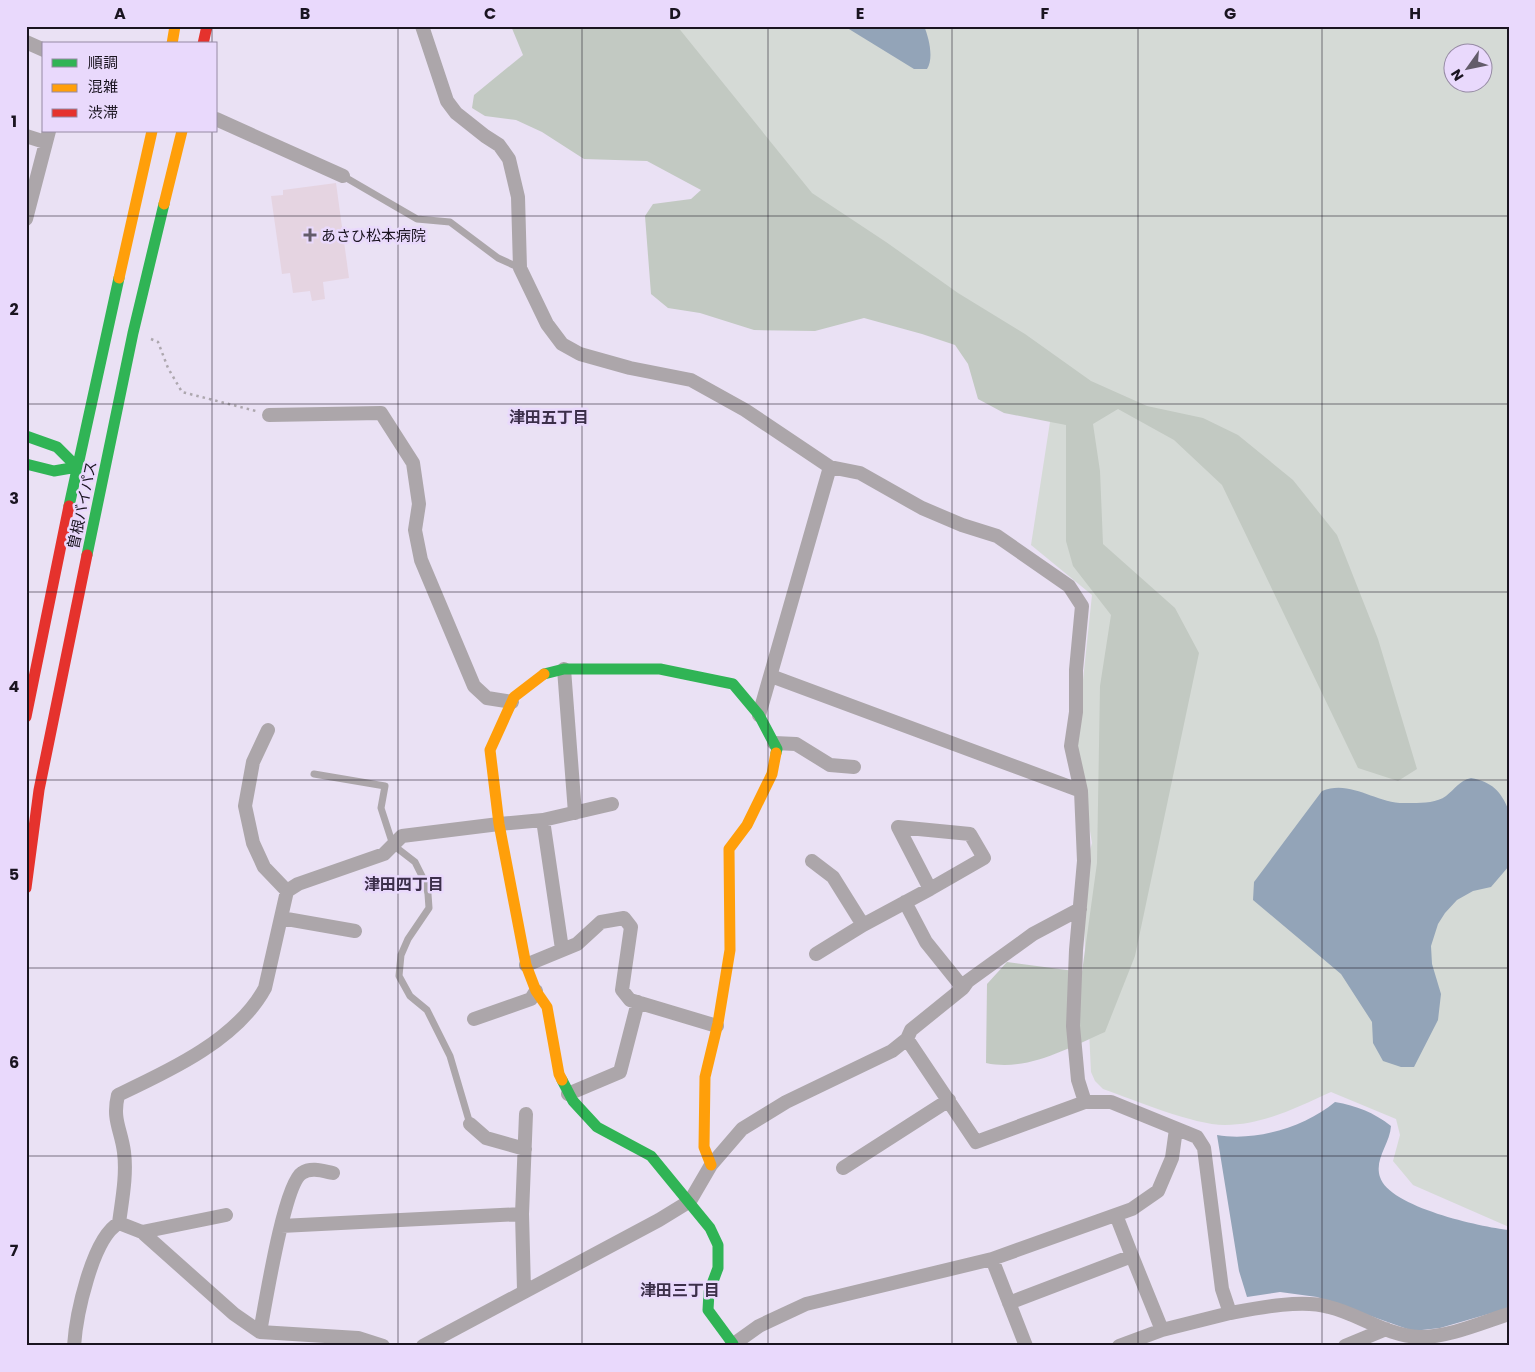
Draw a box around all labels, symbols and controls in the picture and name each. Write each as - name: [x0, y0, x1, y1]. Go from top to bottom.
- text: A: [114, 2, 126, 25]
- text: B: [300, 2, 310, 25]
- text: C: [484, 2, 496, 25]
- text: D: [669, 2, 681, 25]
- text: E: [856, 2, 864, 25]
- text: F: [1041, 2, 1050, 25]
- text: G: [1224, 2, 1236, 25]
- text: H: [1409, 2, 1421, 25]
- legend: [42, 42, 218, 132]
- north arrow: [1442, 42, 1492, 92]
- text: 順調: [88, 52, 118, 73]
- text: N: [1446, 65, 1468, 85]
- text: 混雑: [88, 76, 118, 97]
- text: 渋滞: [88, 102, 118, 123]
- text: 1: [11, 110, 17, 133]
- place label: あさひ松本病院: [321, 225, 426, 246]
- marker: あさひ松本病院: [303, 228, 317, 242]
- text: 2: [9, 298, 19, 321]
- district label: 津田五丁目: [509, 406, 589, 429]
- street label: 曽根バイパス: [62, 459, 102, 551]
- text: 3: [9, 487, 19, 510]
- text: 4: [9, 675, 20, 698]
- text: 5: [9, 863, 19, 886]
- district label: 津田四丁目: [364, 873, 444, 896]
- text: 6: [9, 1051, 19, 1074]
- text: 7: [10, 1239, 19, 1262]
- district label: 津田三丁目: [640, 1279, 720, 1302]

